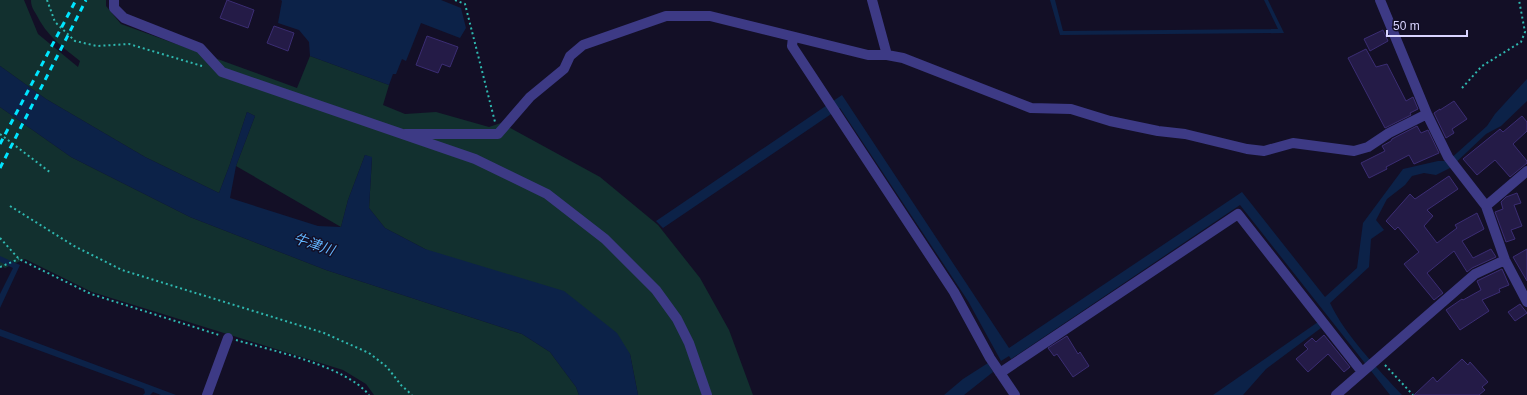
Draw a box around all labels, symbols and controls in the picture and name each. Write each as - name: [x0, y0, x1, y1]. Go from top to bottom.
- scale bar: [1387, 12, 1467, 38]
- text: 50 m: [1393, 19, 1420, 33]
- water label: 牛津川: [292, 230, 338, 259]

